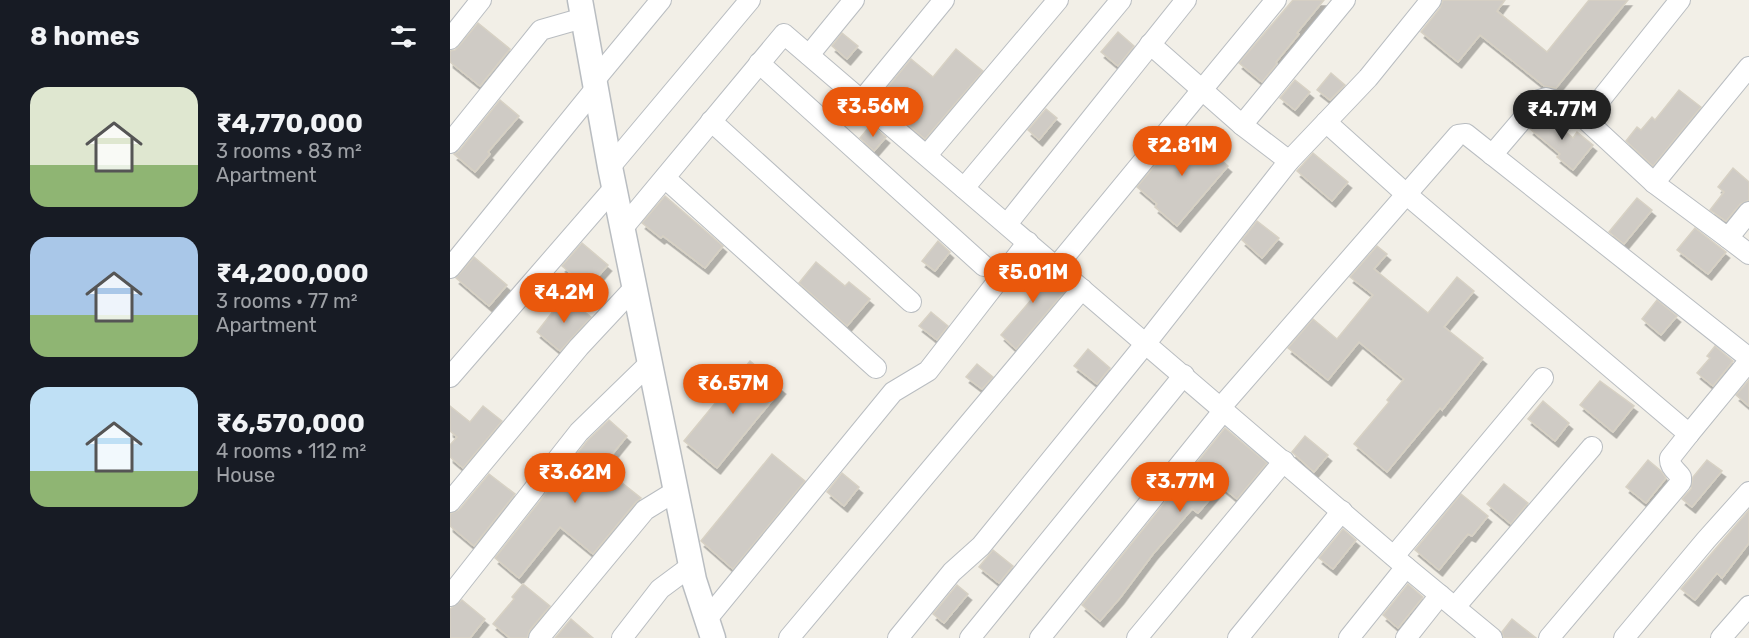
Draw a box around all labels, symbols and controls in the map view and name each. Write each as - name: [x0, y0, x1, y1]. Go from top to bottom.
- icon: filters: [387, 20, 420, 53]
- text: 8 homes: [30, 21, 140, 52]
- pin: ₹3.56M: [824, 87, 922, 138]
- pin: ₹4.77M: [1513, 90, 1611, 141]
- text: ₹3.56M: [836, 94, 910, 118]
- text: ₹4.77M: [1527, 97, 1597, 121]
- text: ₹4,770,000: [216, 108, 363, 139]
- icon: home: [78, 111, 150, 183]
- pin: ₹2.81M: [1133, 126, 1231, 177]
- text: ₹2.81M: [1147, 133, 1217, 157]
- text: 3 rooms · 83 m²: [216, 139, 362, 163]
- text: Apartment: [216, 163, 317, 187]
- pin: ₹5.01M: [984, 253, 1082, 304]
- text: ₹4,200,000: [216, 258, 369, 289]
- text: ₹5.01M: [998, 260, 1068, 284]
- icon: home: [78, 261, 150, 333]
- pin: ₹4.2M: [522, 273, 606, 324]
- text: ₹4.2M: [534, 280, 594, 304]
- text: 3 rooms · 77 m²: [216, 289, 358, 313]
- text: Apartment: [216, 313, 317, 337]
- pin: ₹6.57M: [684, 364, 782, 415]
- text: ₹6.57M: [697, 371, 769, 395]
- text: ₹6,570,000: [216, 408, 365, 439]
- icon: home: [78, 411, 150, 483]
- text: 4 rooms · 112 m²: [216, 439, 366, 463]
- pin: ₹3.62M: [526, 453, 624, 504]
- text: ₹3.62M: [538, 460, 612, 484]
- pin: ₹3.77M: [1131, 462, 1229, 513]
- text: House: [216, 463, 275, 487]
- text: ₹3.77M: [1145, 469, 1215, 493]

